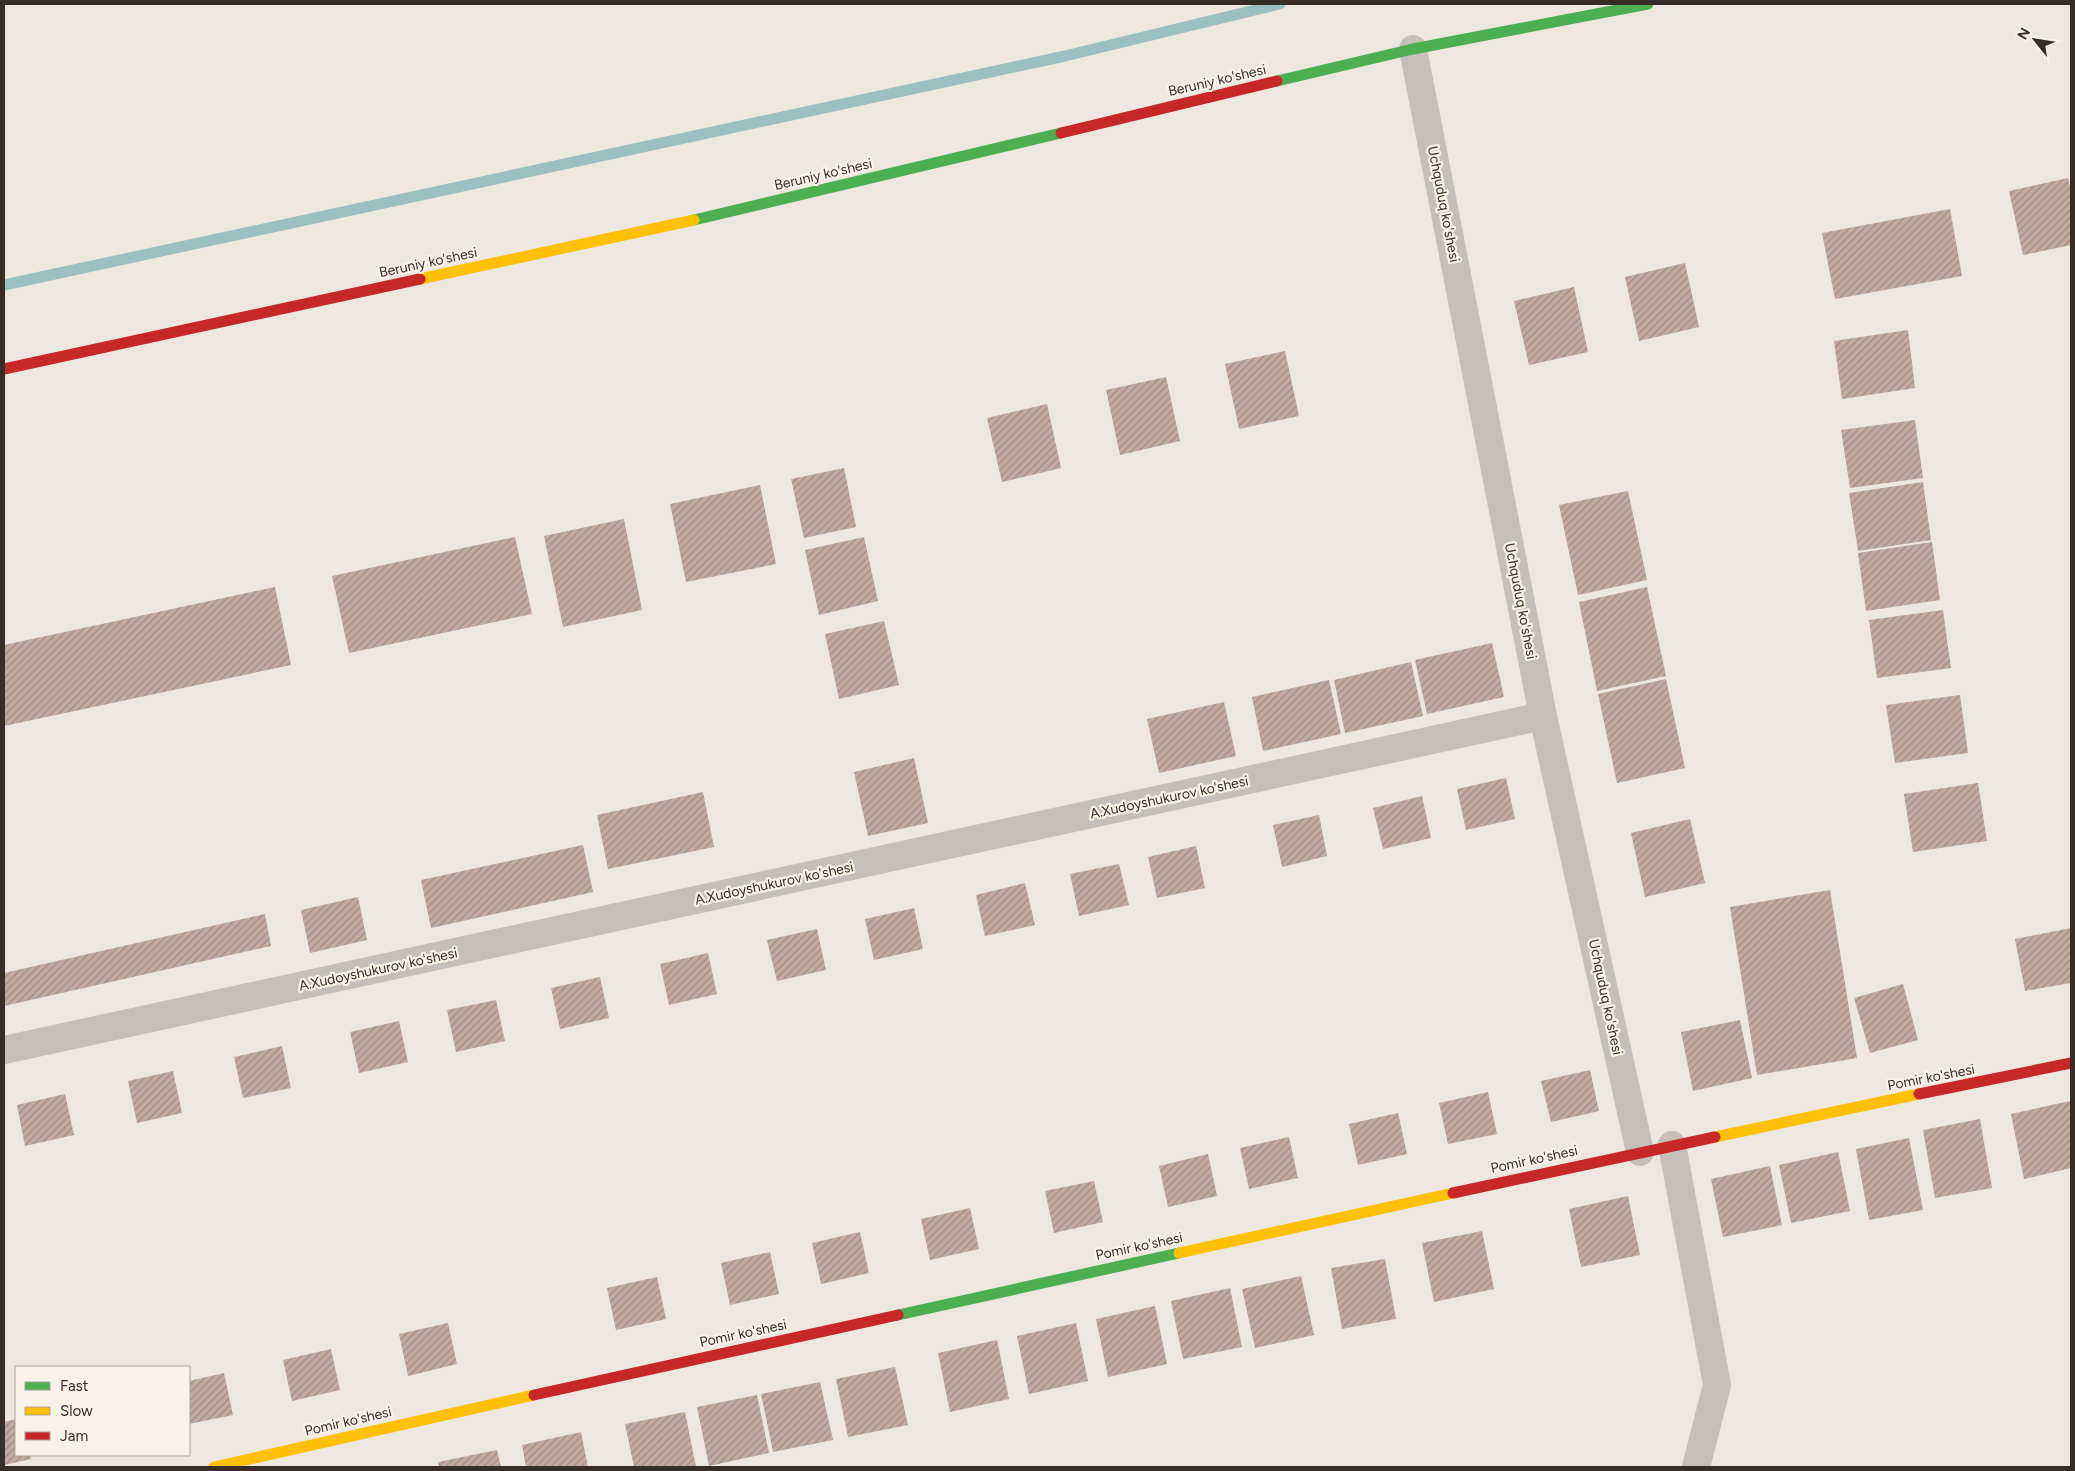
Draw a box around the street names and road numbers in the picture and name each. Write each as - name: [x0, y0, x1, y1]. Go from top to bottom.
- street label: Beruniy ko'shesi: [1167, 61, 1268, 100]
- street label: Uchquduq ko'shesi: [1424, 145, 1463, 264]
- street label: Beruniy ko'shesi: [773, 155, 874, 194]
- street label: Beruniy ko'shesi: [377, 244, 479, 281]
- street label: Uchquduq ko'shesi: [1501, 542, 1540, 661]
- street label: A.Xudoyshukurov ko'shesi: [1088, 772, 1250, 823]
- street label: A.Xudoyshukurov ko'shesi: [693, 858, 855, 909]
- street label: Uchquduq ko'shesi: [1585, 938, 1626, 1057]
- street label: A.Xudoyshukurov ko'shesi: [297, 944, 459, 995]
- street label: Pomir ko'shesi: [1886, 1061, 1976, 1094]
- street label: Pomir ko'shesi: [1489, 1142, 1579, 1177]
- street label: Pomir ko'shesi: [1094, 1229, 1184, 1264]
- street label: Pomir ko'shesi: [698, 1316, 788, 1351]
- street label: Pomir ko'shesi: [303, 1403, 393, 1440]

